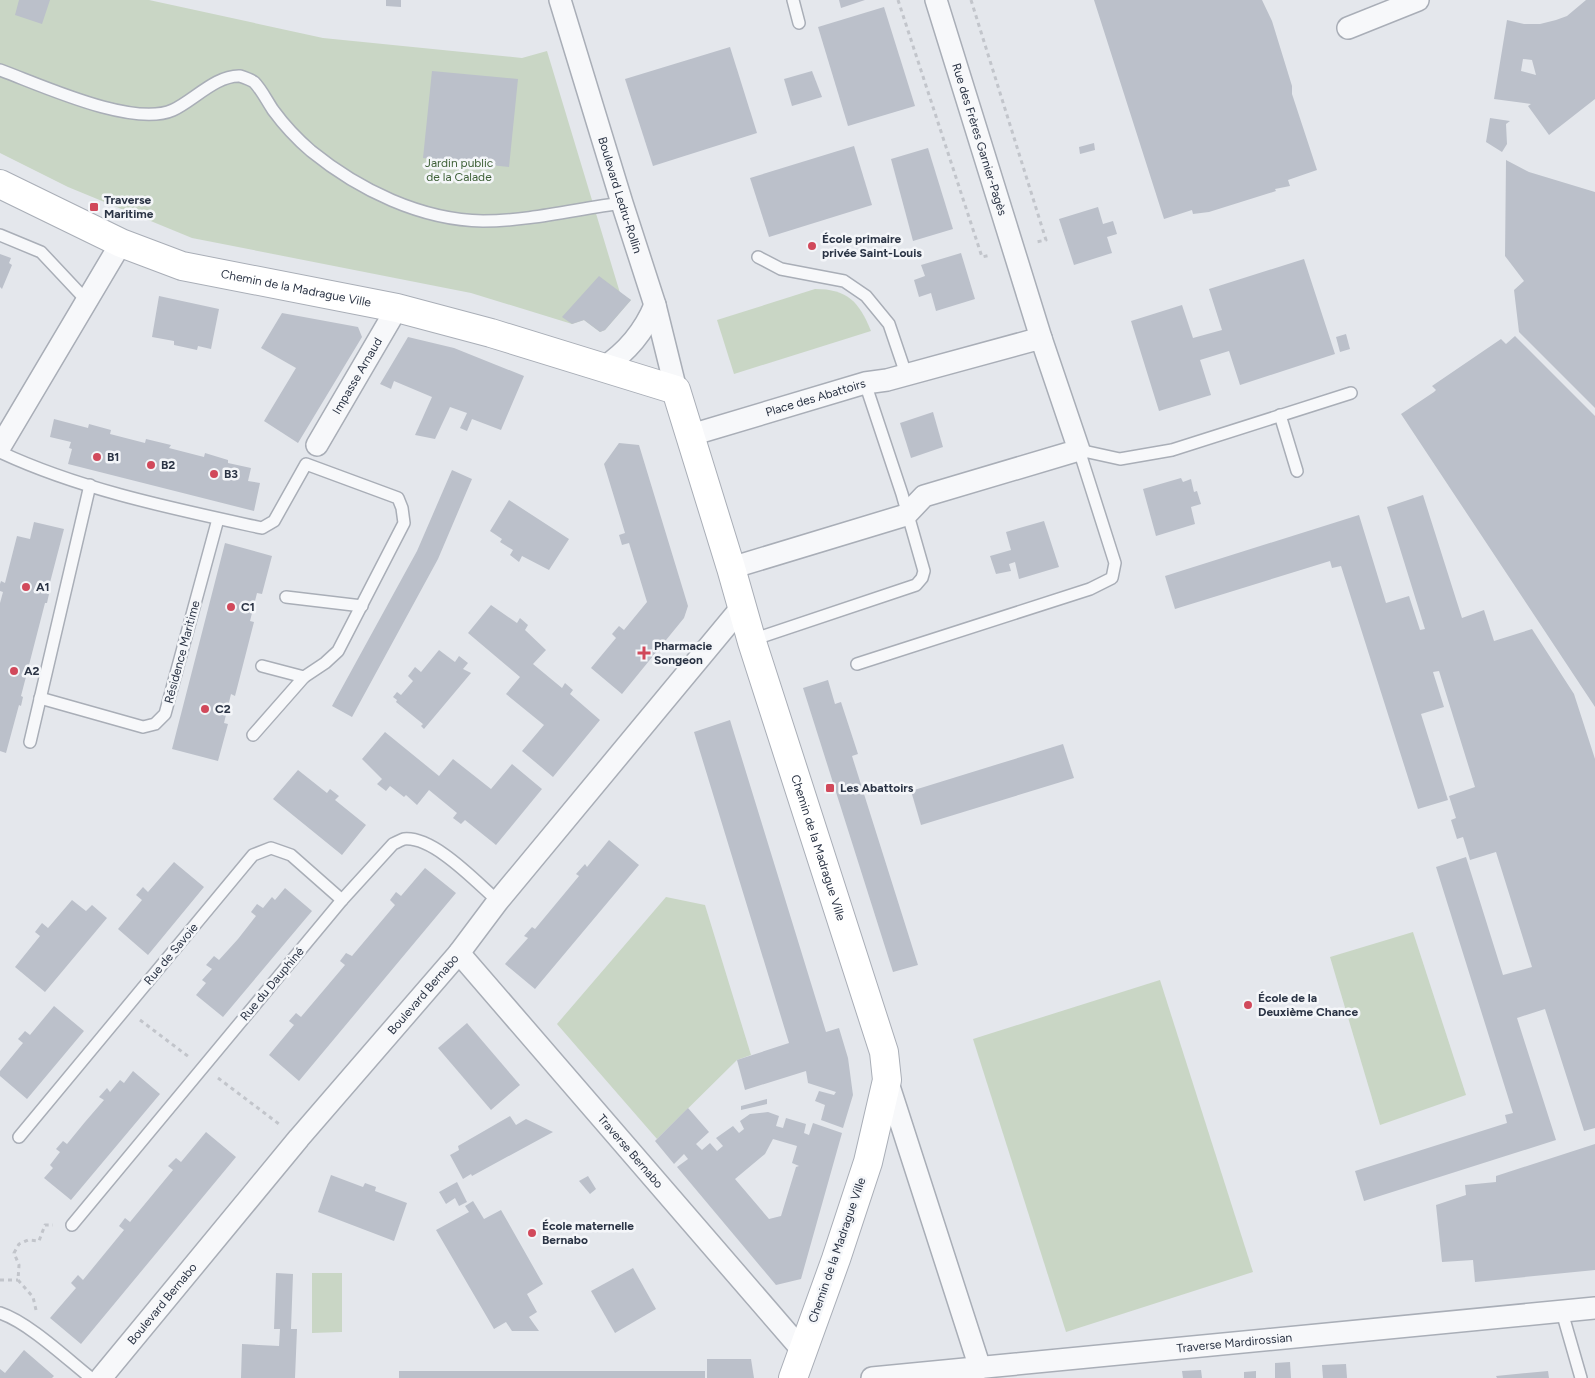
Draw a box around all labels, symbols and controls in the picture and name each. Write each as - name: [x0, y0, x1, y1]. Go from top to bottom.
- street label: Rue des Frères Garnier-Pagès: [949, 62, 1010, 218]
- street label: Boulevard Ledru-Rollin: [595, 135, 645, 255]
- park label: Jardin public de la Calade: [425, 156, 494, 184]
- place label: Traverse Maritime: [104, 193, 154, 221]
- marker: Traverse Maritime: [88, 201, 100, 213]
- place label: École primaire privée Saint-Louis: [822, 232, 922, 260]
- marker: École primaire privée Saint-Louis: [806, 240, 818, 252]
- street label: Chemin de la Madrague Ville: [220, 267, 373, 310]
- street label: Impasse Arnaud: [330, 335, 385, 417]
- street label: Place des Abattoirs: [764, 376, 868, 419]
- place label: B1: [107, 450, 119, 464]
- marker: B1: [91, 451, 103, 463]
- place label: B2: [161, 458, 175, 472]
- marker: B2: [145, 459, 157, 471]
- place label: B3: [224, 467, 238, 481]
- marker: B3: [208, 468, 220, 480]
- place label: A1: [36, 580, 50, 594]
- marker: A1: [20, 581, 32, 593]
- street label: Résidence Maritime: [162, 599, 203, 705]
- place label: C1: [241, 600, 255, 614]
- marker: C1: [225, 601, 237, 613]
- place label: Pharmacie Songeon: [654, 639, 713, 667]
- marker: Pharmacie Songeon: [638, 647, 650, 659]
- place label: A2: [24, 664, 40, 678]
- marker: A2: [8, 665, 20, 677]
- place label: C2: [215, 702, 231, 716]
- marker: C2: [199, 703, 211, 715]
- street label: Chemin de la Madrague Ville: [788, 773, 848, 923]
- place label: Les Abattoirs: [840, 781, 914, 795]
- marker: Les Abattoirs: [824, 782, 836, 794]
- street label: Rue de Savoie: [141, 920, 201, 988]
- street label: Rue du Dauphiné: [237, 944, 307, 1023]
- street label: Boulevard Bernabo: [385, 952, 462, 1037]
- place label: École de la Deuxième Chance: [1258, 991, 1358, 1019]
- marker: École de la Deuxième Chance: [1242, 999, 1254, 1011]
- street label: Traverse Bernabo: [595, 1112, 666, 1191]
- street label: Chemin de la Madrague Ville: [806, 1175, 869, 1324]
- place label: École maternelle Bernabo: [542, 1219, 634, 1247]
- marker: École maternelle Bernabo: [526, 1227, 538, 1239]
- street label: Boulevard Bernabo: [124, 1260, 200, 1347]
- street label: Traverse Mardirossian: [1176, 1330, 1293, 1355]

